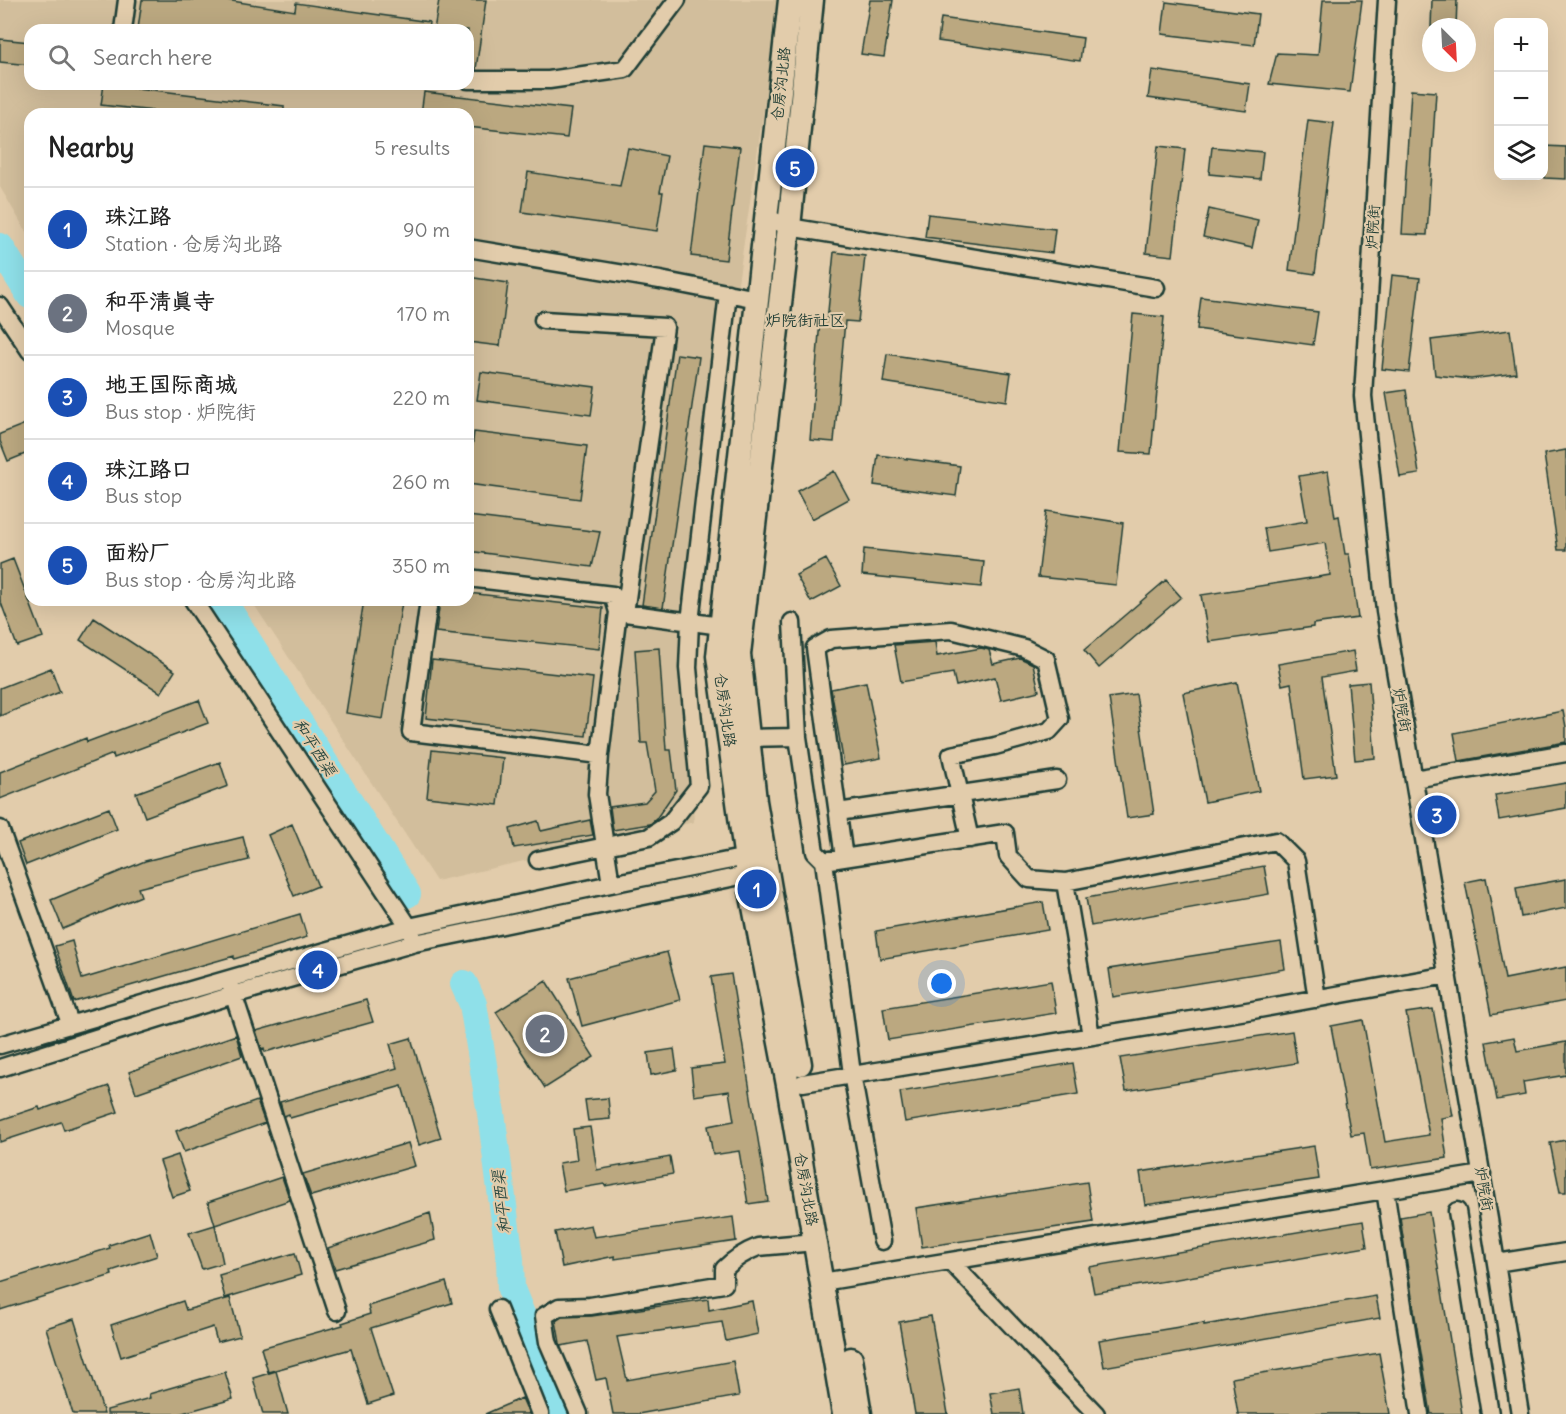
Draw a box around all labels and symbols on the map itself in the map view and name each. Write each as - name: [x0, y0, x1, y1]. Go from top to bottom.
- north arrow: [1422, 18, 1476, 72]
- street label: 仓房沟北路: [767, 46, 794, 122]
- pin: 5: [776, 146, 814, 190]
- street label: 炉院街: [1362, 204, 1383, 250]
- district label: 炉院街社区: [765, 310, 845, 330]
- street label: 仓房沟北路: [711, 671, 740, 748]
- street label: 炉院街: [1389, 686, 1416, 734]
- water label: 和平西渠: [290, 715, 341, 781]
- pin: 3: [1418, 792, 1456, 838]
- pin: 1: [738, 866, 777, 912]
- pin: 4: [298, 948, 338, 992]
- your location: [927, 969, 956, 998]
- pin: 2: [526, 1012, 564, 1056]
- street label: 仓房沟北路: [791, 1150, 822, 1228]
- street label: 炉院街: [1471, 1165, 1498, 1213]
- water label: 和平西渠: [488, 1167, 514, 1235]

